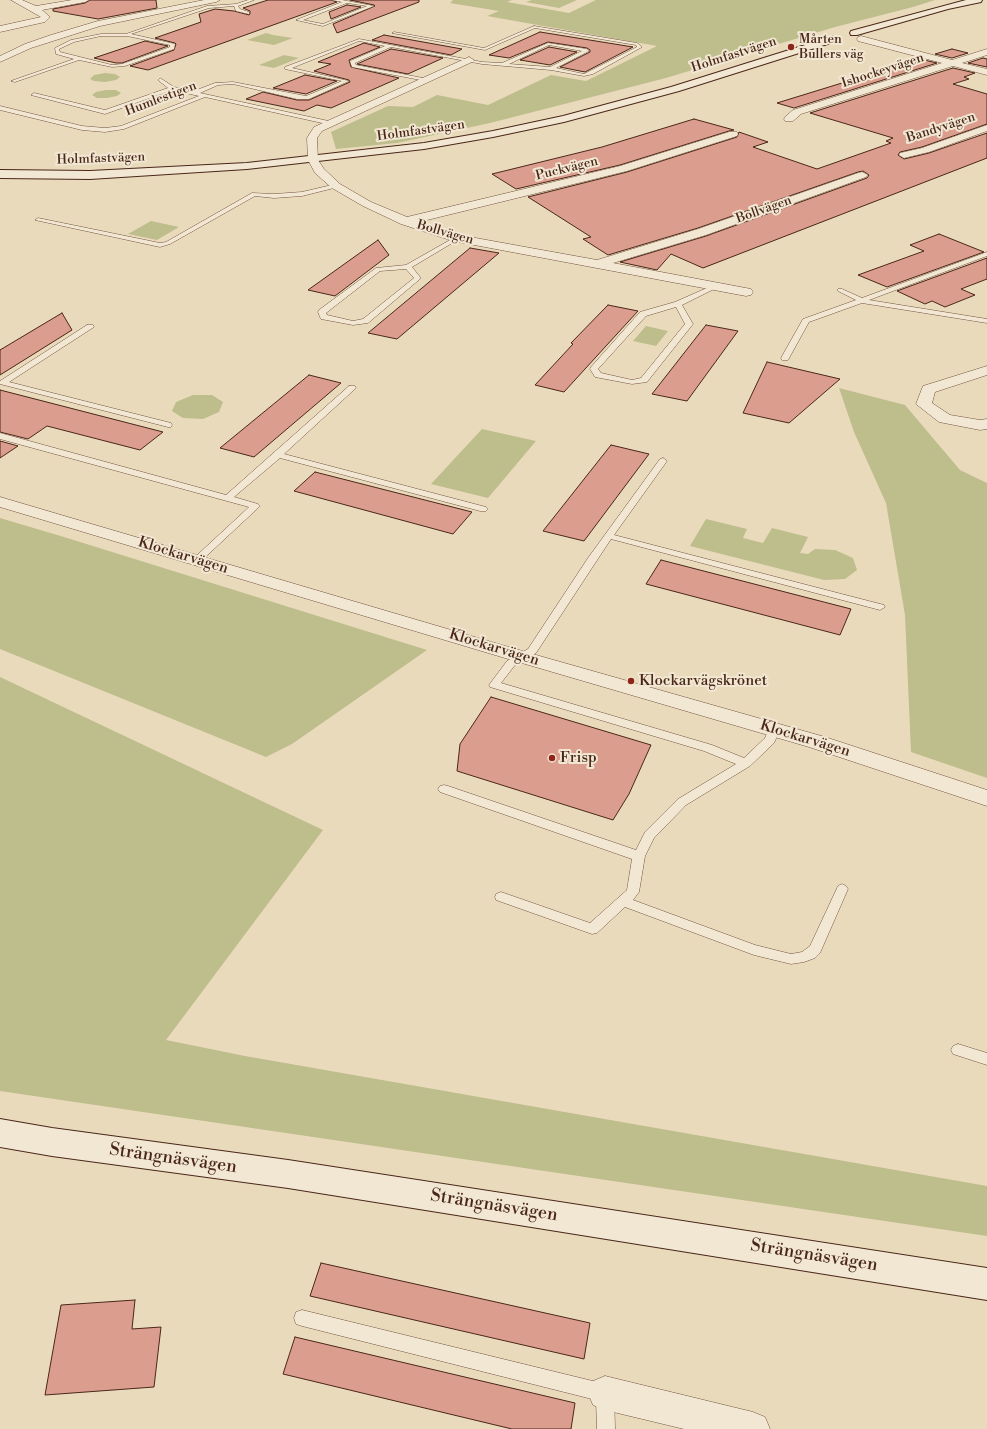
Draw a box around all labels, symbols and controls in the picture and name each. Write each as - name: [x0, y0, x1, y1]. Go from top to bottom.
- place label: Mårten Bullers väg: [799, 32, 864, 63]
- street label: Holmfastvägen: [689, 34, 779, 76]
- marker: Mårten Bullers väg: [786, 42, 796, 52]
- street label: Ishockeyvägen: [840, 50, 926, 92]
- street label: Humlestigen: [123, 78, 199, 120]
- street label: Bandyvägen: [905, 110, 977, 146]
- street label: Holmfastvägen: [376, 117, 466, 145]
- street label: Holmfastvägen: [56, 150, 146, 168]
- street label: Puckvägen: [534, 154, 600, 184]
- street label: Bollvägen: [734, 193, 794, 227]
- street label: Bollvägen: [415, 217, 475, 249]
- street label: Klockarvägen: [136, 534, 230, 578]
- street label: Klockarvägen: [447, 626, 541, 670]
- place label: Klockarvägskrönet: [639, 672, 767, 690]
- marker: Klockarvägskrönet: [626, 676, 636, 686]
- street label: Klockarvägen: [758, 717, 852, 761]
- place label: Frisp: [560, 749, 597, 767]
- marker: Frisp: [547, 753, 557, 763]
- street label: Strängnäsvägen: [108, 1139, 238, 1179]
- street label: Strängnäsvägen: [429, 1185, 559, 1227]
- street label: Strängnäsvägen: [749, 1235, 879, 1277]

